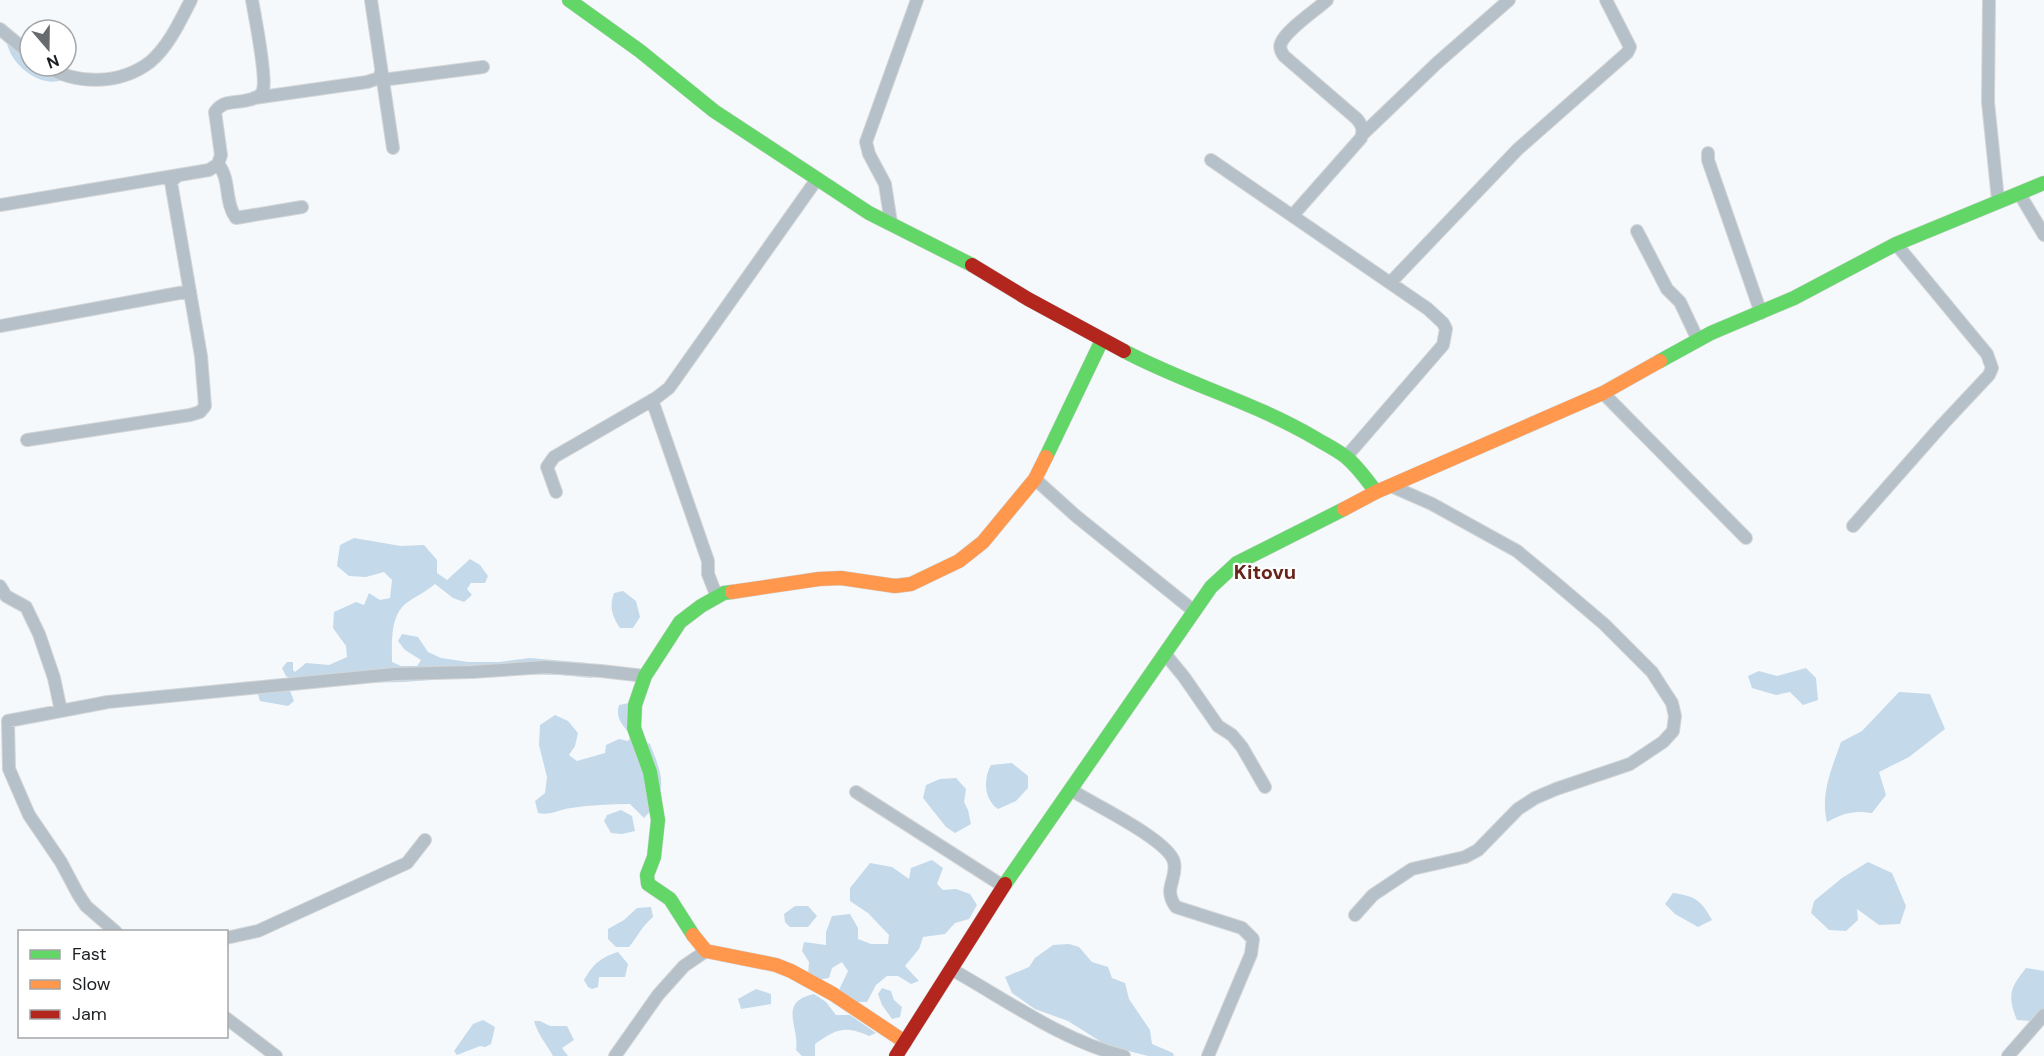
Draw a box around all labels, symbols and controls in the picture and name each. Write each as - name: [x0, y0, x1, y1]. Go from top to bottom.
- north arrow: [18, 18, 78, 78]
- text: N: [44, 50, 62, 73]
- district label: Kitovu: [1234, 559, 1296, 585]
- legend: [18, 930, 228, 1038]
- text: Fast: [72, 942, 107, 966]
- text: Slow: [72, 972, 111, 996]
- text: Jam: [72, 1002, 107, 1026]

